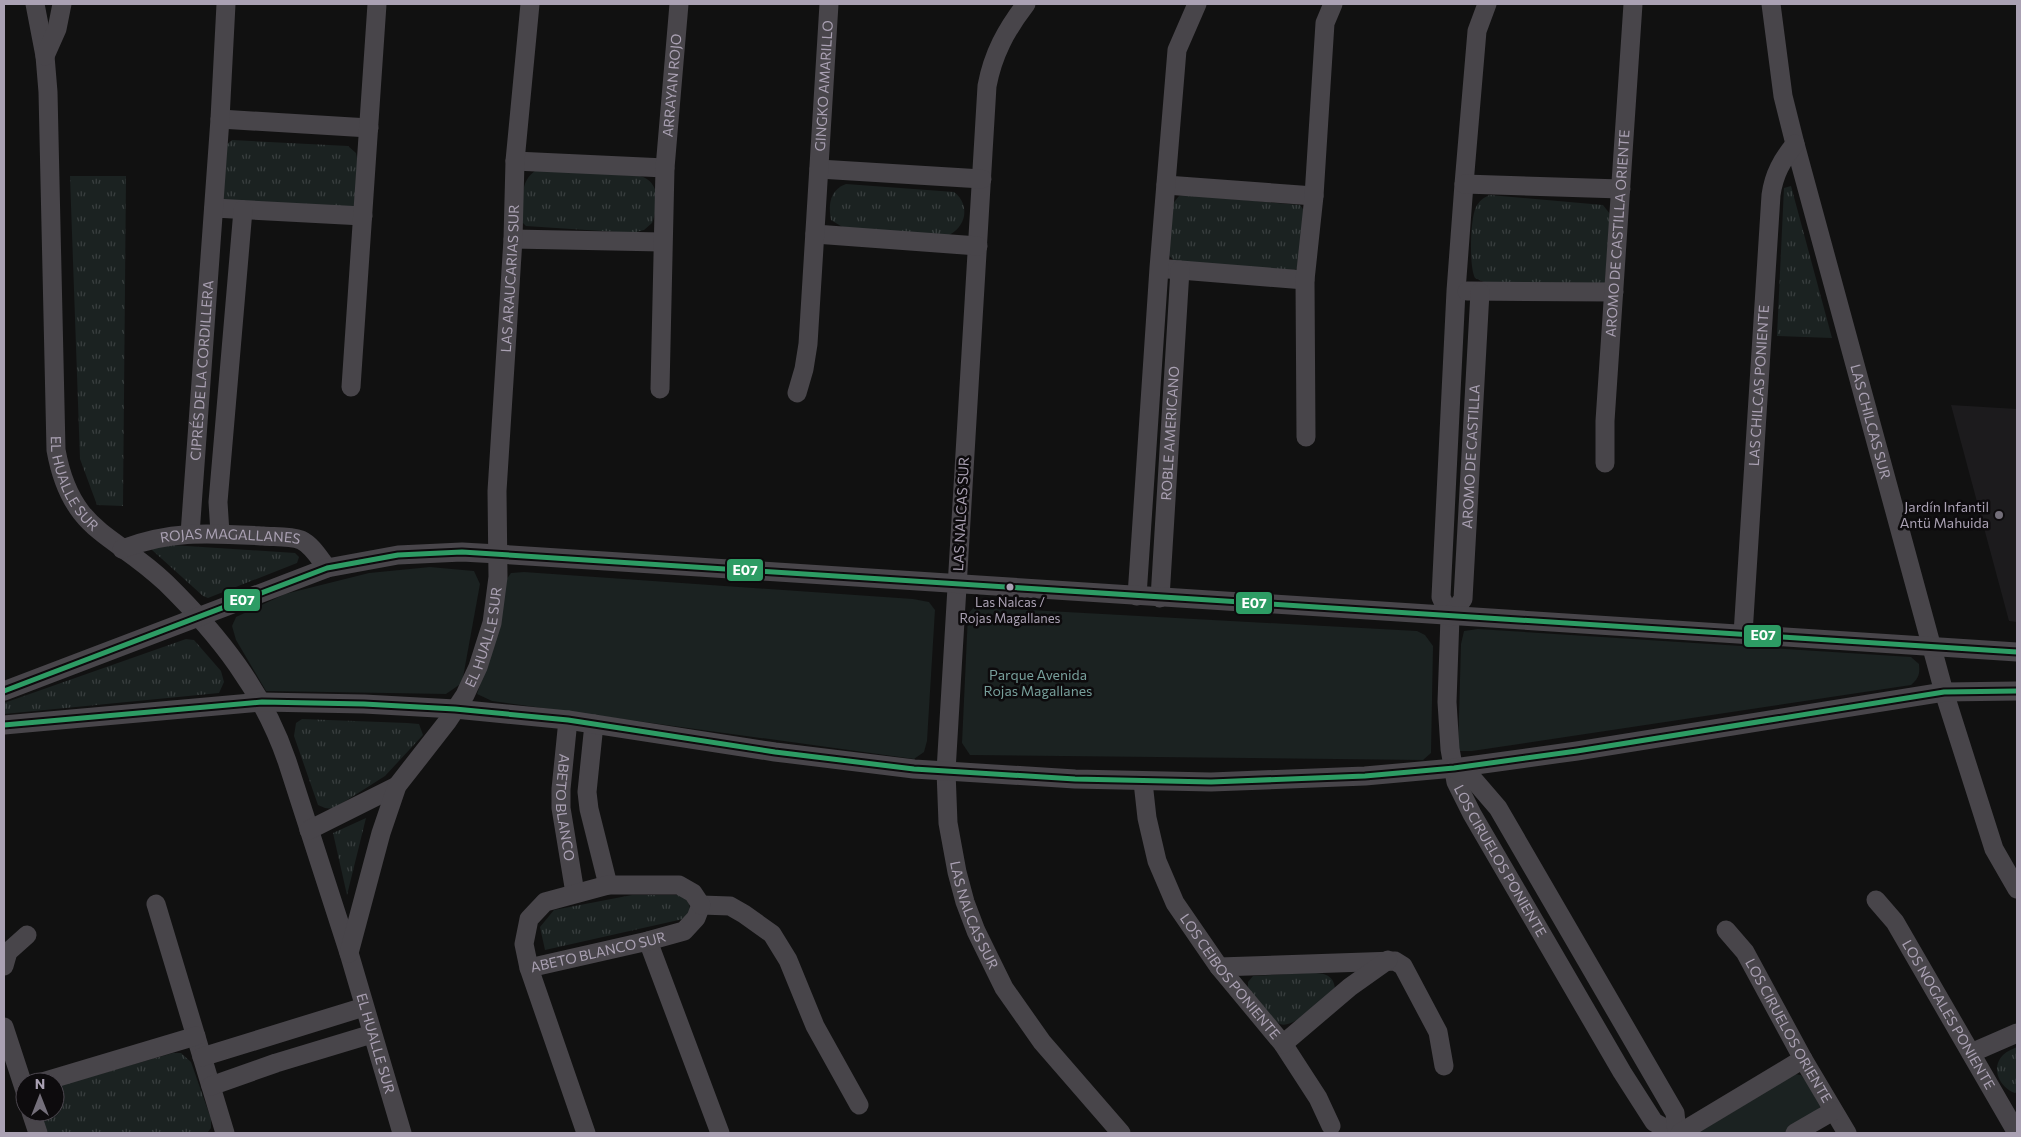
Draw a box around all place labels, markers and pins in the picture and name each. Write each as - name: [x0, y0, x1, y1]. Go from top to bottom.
- place label: Jardín Infantil Antü Mahuida: [1900, 498, 1989, 531]
- marker: Jardín Infantil Antü Mahuida: [1993, 509, 2005, 521]
- marker: Las Nalcas / Rojas Magallanes: [1005, 582, 1015, 592]
- place label: Las Nalcas / Rojas Magallanes: [959, 594, 1061, 626]

